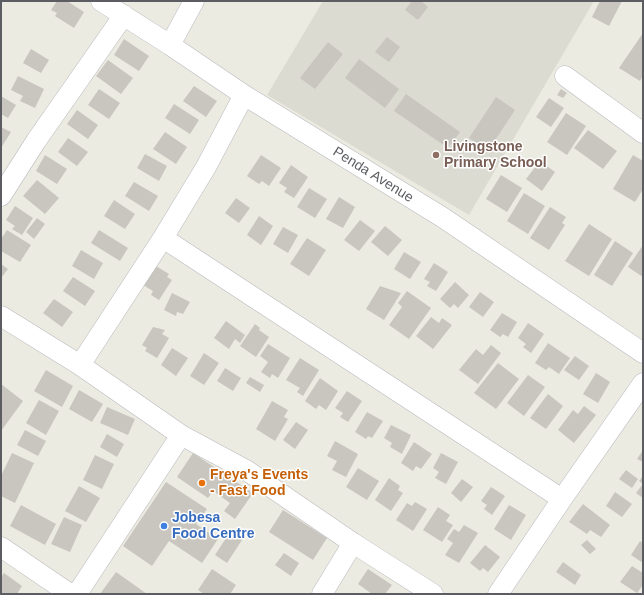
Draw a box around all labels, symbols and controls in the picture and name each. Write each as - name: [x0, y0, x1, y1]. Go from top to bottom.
- place label: Livingstone Primary School: [444, 139, 547, 172]
- street label: Penda Avenue: [330, 144, 416, 206]
- marker: Livingstone Primary School: [431, 150, 441, 160]
- place label: Freya's Events - Fast Food: [210, 467, 308, 500]
- marker: Freya's Events - Fast Food: [197, 478, 207, 488]
- place label: Jobesa Food Centre: [172, 510, 254, 542]
- marker: Jobesa Food Centre: [159, 521, 169, 531]

